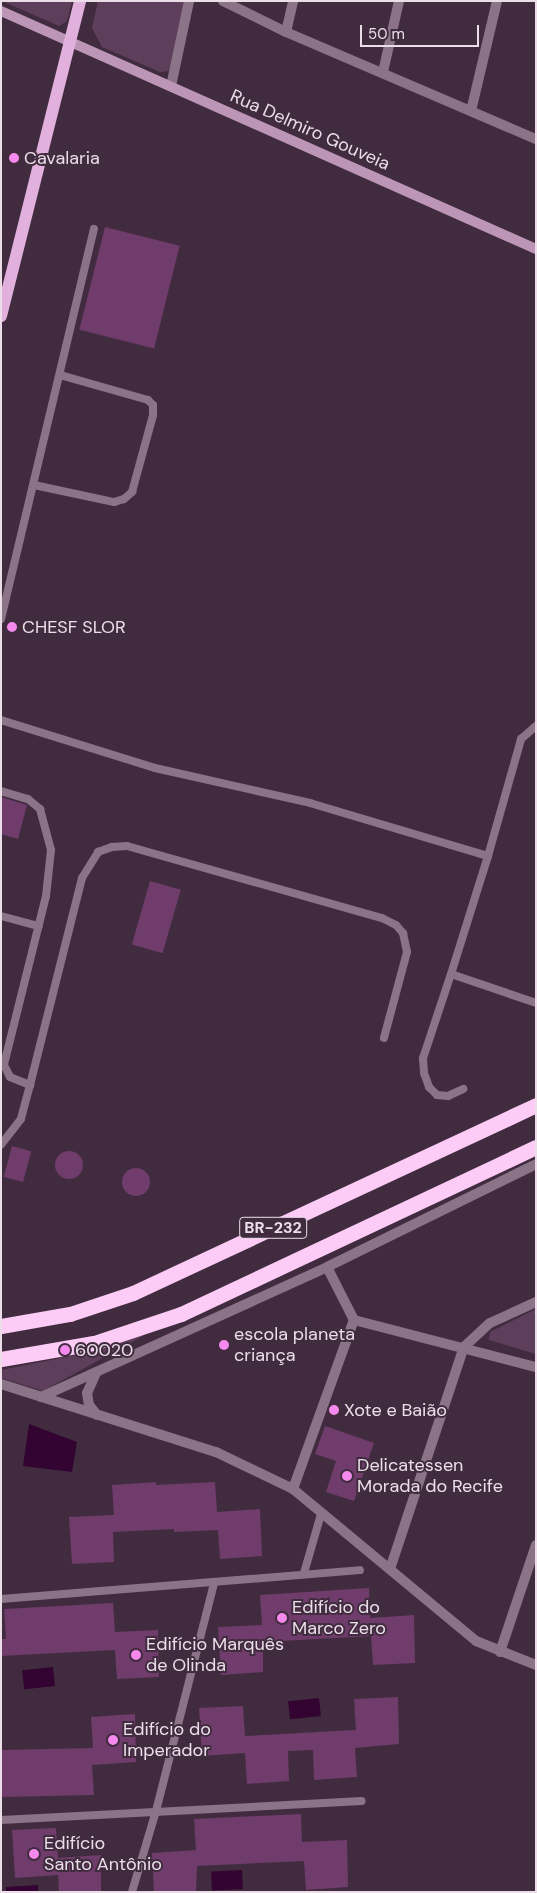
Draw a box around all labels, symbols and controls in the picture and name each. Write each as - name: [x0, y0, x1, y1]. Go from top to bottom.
- scale bar: [362, 15, 481, 47]
- text: 50 m: [368, 24, 405, 44]
- street label: Rua Delmiro Gouveia: [227, 85, 393, 175]
- place label: Cavalaria: [24, 147, 100, 169]
- marker: Cavalaria: [8, 152, 20, 164]
- place label: CHESF SLOR: [22, 616, 126, 638]
- marker: CHESF SLOR: [6, 621, 18, 633]
- road number: BR-232: [238, 1214, 308, 1242]
- place label: escola planeta criança: [234, 1324, 355, 1366]
- place label: 60020: [75, 1339, 133, 1361]
- marker: escola planeta criança: [218, 1339, 230, 1351]
- marker: 60020: [59, 1344, 71, 1356]
- place label: Xote e Baião: [344, 1399, 447, 1421]
- marker: Xote e Baião: [328, 1404, 340, 1416]
- place label: Delicatessen Morada do Recife: [357, 1455, 503, 1498]
- marker: Delicatessen Morada do Recife: [341, 1470, 353, 1482]
- place label: Edifício do Marco Zero: [292, 1597, 386, 1640]
- marker: Edifício do Marco Zero: [276, 1612, 288, 1624]
- place label: Edifício Marquês de Olinda: [146, 1634, 284, 1676]
- marker: Edifício Marquês de Olinda: [130, 1649, 142, 1661]
- place label: Edifício do Imperador: [123, 1719, 211, 1762]
- marker: Edifício do Imperador: [107, 1734, 119, 1746]
- place label: Edifício Santo Antônio: [44, 1833, 162, 1876]
- marker: Edifício Santo Antônio: [28, 1848, 40, 1860]

